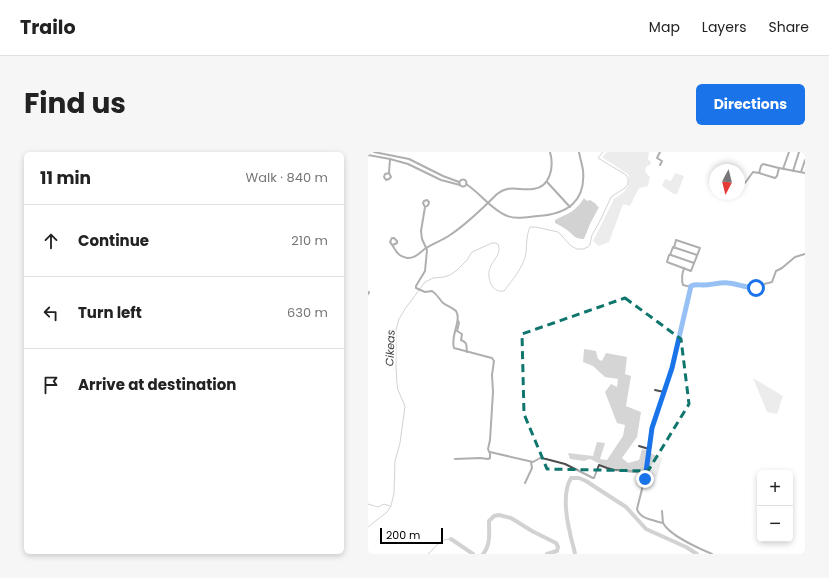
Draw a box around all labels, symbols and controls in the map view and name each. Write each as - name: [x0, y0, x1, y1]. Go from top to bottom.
- text: Trailo: [20, 14, 76, 41]
- text: Map: [649, 17, 680, 37]
- text: Layers: [702, 17, 746, 37]
- text: Share: [768, 17, 809, 37]
- text: Find us: [24, 84, 126, 123]
- button: Directions: [696, 84, 805, 125]
- north arrow: [709, 164, 745, 200]
- text: 11 min: [40, 166, 91, 190]
- text: Walk · 840 m: [246, 168, 328, 187]
- icon: ahead: [40, 230, 62, 252]
- text: Continue: [78, 230, 149, 251]
- text: 210 m: [291, 231, 328, 250]
- route start: [747, 279, 765, 297]
- icon: left: [40, 302, 62, 324]
- text: Turn left: [78, 302, 142, 323]
- text: 630 m: [287, 303, 328, 322]
- water label: Cikeas: [381, 329, 399, 367]
- icon: arrive: [40, 374, 62, 396]
- text: Arrive at destination: [78, 374, 236, 395]
- route end: [636, 470, 654, 488]
- map controls: [757, 470, 793, 542]
- button: +: [757, 470, 793, 506]
- button: −: [757, 506, 793, 542]
- scale bar: [380, 526, 443, 545]
- text: 200 m: [386, 527, 420, 543]

